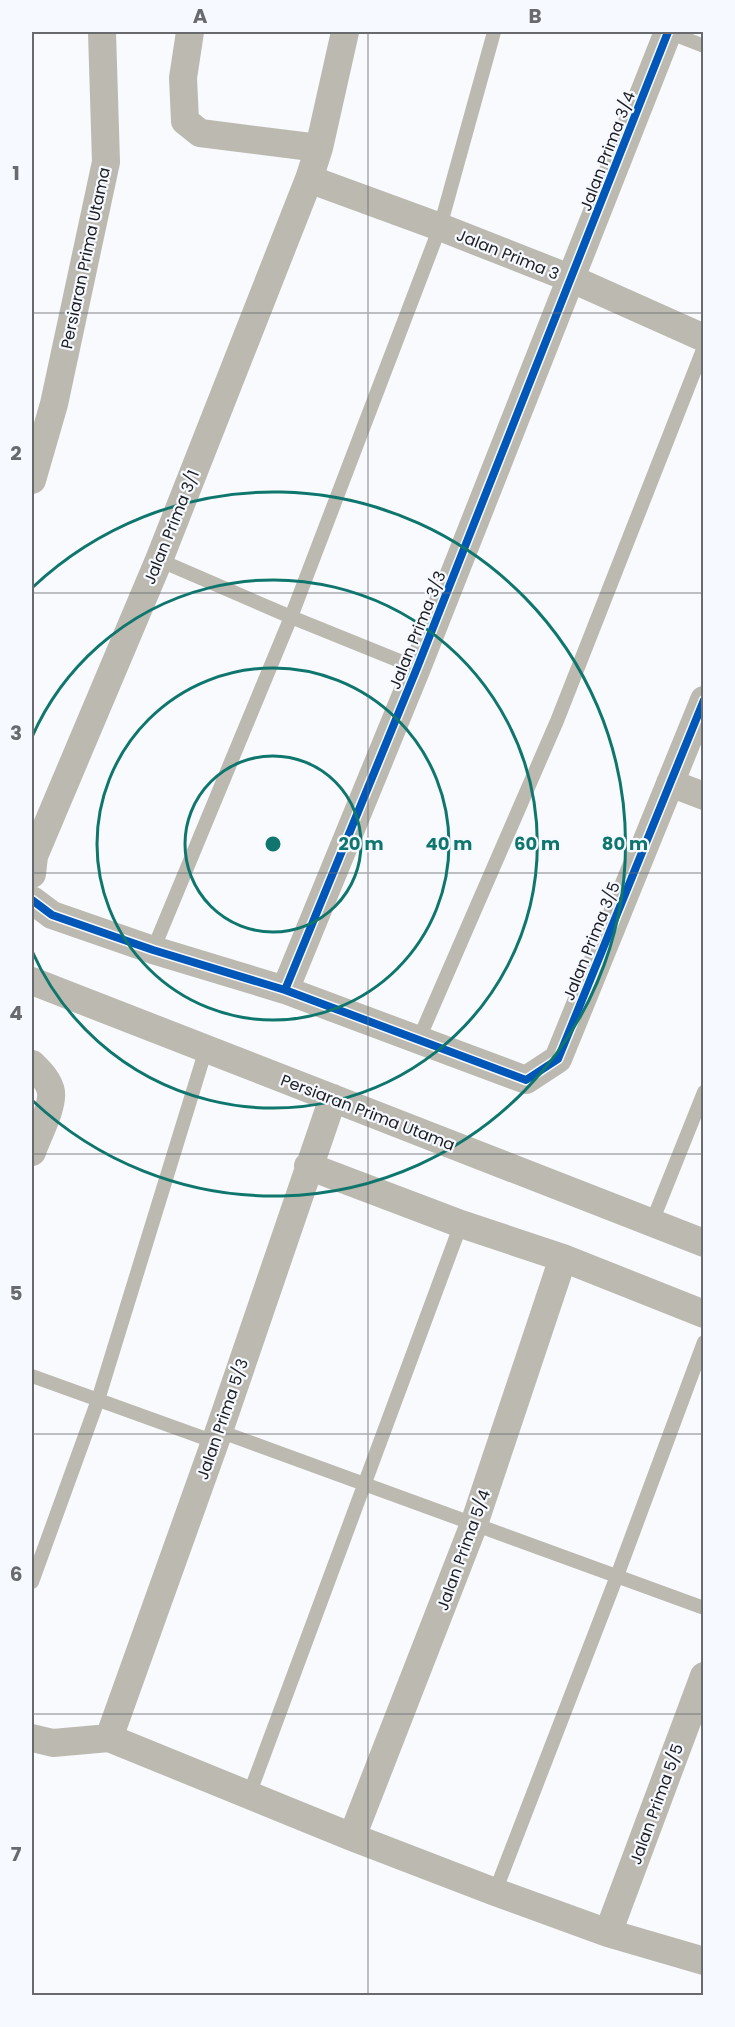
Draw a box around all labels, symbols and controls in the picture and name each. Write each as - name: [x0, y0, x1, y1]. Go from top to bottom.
- text: A: [193, 2, 208, 30]
- text: B: [528, 2, 542, 30]
- street label: Jalan Prima 3/4: [574, 88, 641, 214]
- text: 1: [12, 159, 20, 187]
- street label: Persiaran Prima Utama: [55, 165, 116, 351]
- street label: Jalan Prima 3: [453, 223, 563, 285]
- text: 2: [10, 439, 22, 467]
- street label: Jalan Prima 3/1: [138, 467, 205, 588]
- street label: Jalan Prima 3/3: [383, 568, 452, 693]
- text: 3: [10, 719, 22, 747]
- text: 20 m: [339, 831, 383, 856]
- text: 40 m: [426, 831, 472, 856]
- text: 60 m: [514, 831, 560, 856]
- text: 80 m: [602, 831, 648, 856]
- centre of rings: [263, 834, 283, 854]
- street label: Jalan Prima 3/5: [557, 878, 626, 1004]
- text: 4: [9, 999, 23, 1027]
- street label: Persiaran Prima Utama: [277, 1069, 458, 1156]
- text: 5: [10, 1279, 23, 1307]
- street label: Jalan Prima 5/3: [191, 1356, 254, 1483]
- street label: Jalan Prima 5/4: [431, 1487, 496, 1614]
- text: 6: [10, 1560, 22, 1588]
- street label: Jalan Prima 5/5: [624, 1741, 689, 1868]
- text: 7: [11, 1840, 22, 1868]

